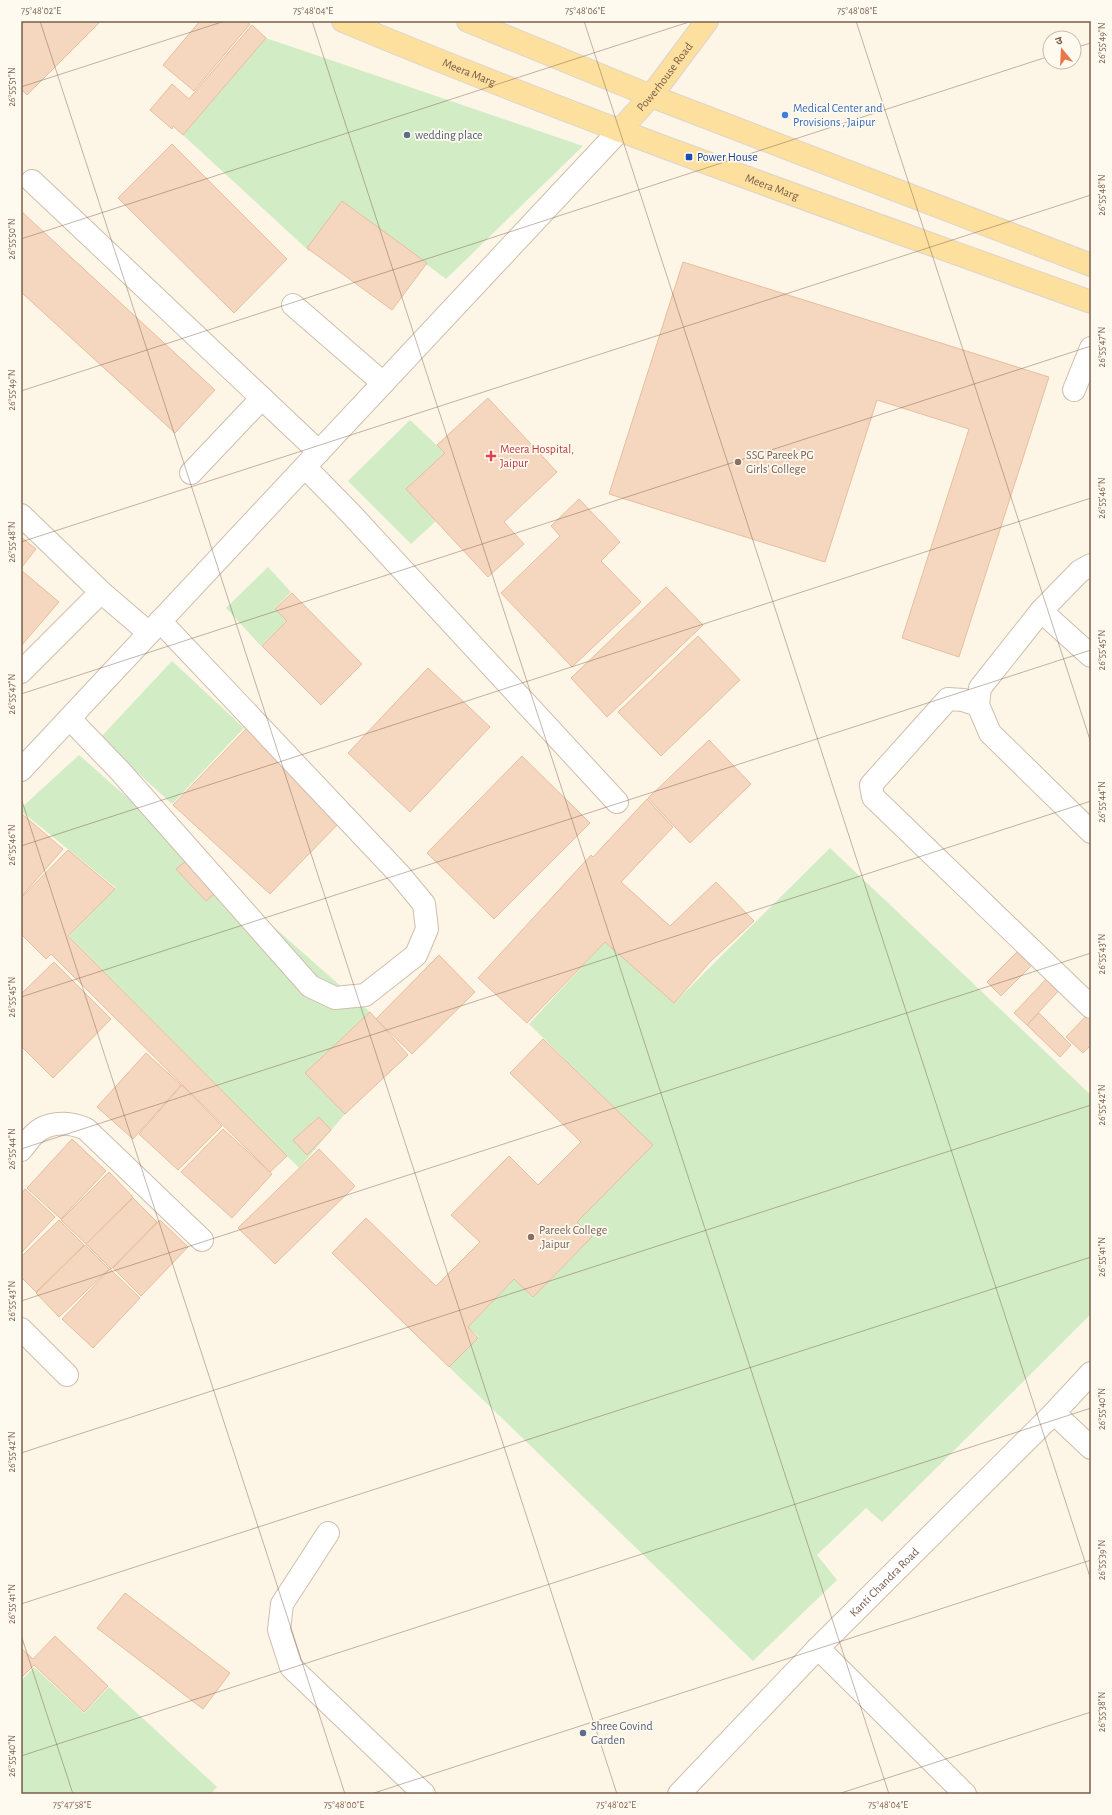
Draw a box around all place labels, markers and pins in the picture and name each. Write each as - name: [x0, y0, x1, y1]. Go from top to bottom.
- place label: Medical Center and Provisions , Jaipur: [793, 102, 882, 128]
- marker: Medical Center and Provisions , Jaipur: [780, 110, 790, 120]
- place label: wedding place: [415, 129, 483, 141]
- marker: wedding place: [402, 130, 412, 140]
- place label: Power House: [697, 151, 758, 163]
- marker: Power House: [684, 152, 694, 162]
- place label: Meera Hospital, Jaipur: [500, 443, 574, 469]
- place label: SSG Pareek PG Girls' College: [746, 449, 814, 475]
- marker: Meera Hospital, Jaipur: [485, 450, 497, 462]
- marker: SSG Pareek PG Girls' College: [733, 457, 743, 467]
- place label: Pareek College ,Jaipur: [539, 1224, 607, 1250]
- marker: Pareek College ,Jaipur: [526, 1232, 536, 1242]
- place label: Shree Govind Garden: [591, 1720, 653, 1746]
- marker: Shree Govind Garden: [578, 1728, 588, 1738]

